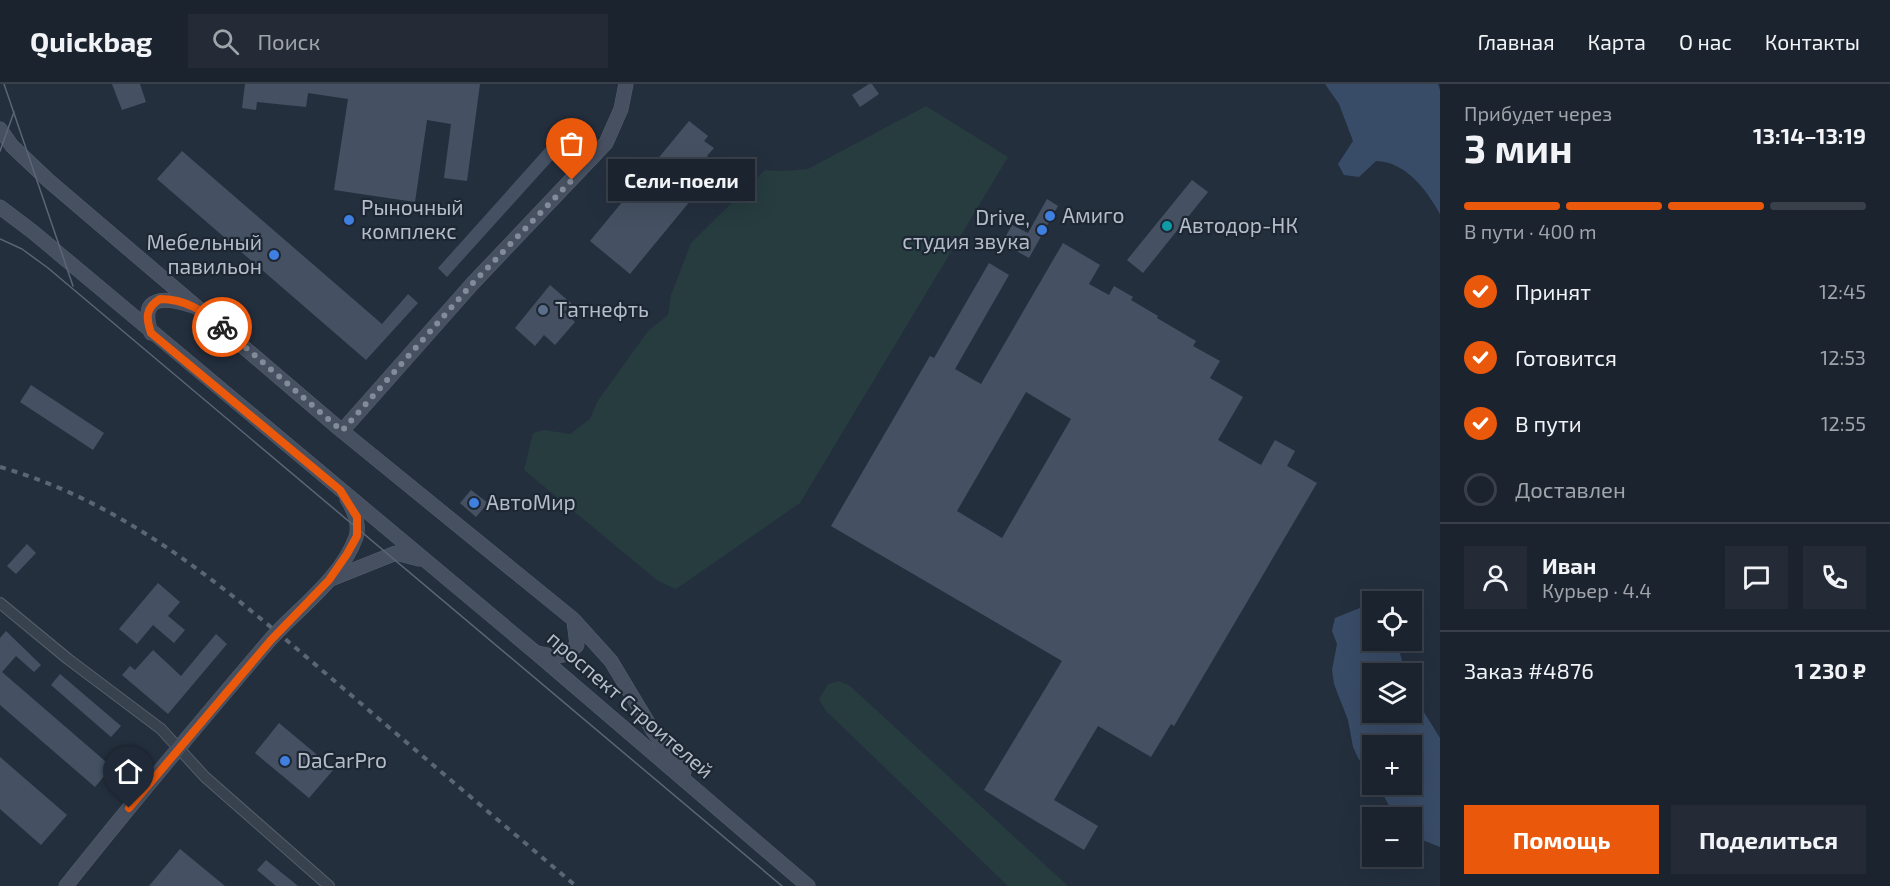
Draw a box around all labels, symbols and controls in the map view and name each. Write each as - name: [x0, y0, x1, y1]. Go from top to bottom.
- search box: [188, 14, 608, 68]
- text: Quickbag: [30, 24, 152, 58]
- icon: search: [209, 25, 242, 58]
- text: Поиск: [257, 28, 320, 54]
- text: Главная: [1478, 29, 1555, 54]
- text: Карта: [1588, 29, 1646, 54]
- text: О нас: [1679, 29, 1732, 54]
- text: Контакты: [1765, 29, 1860, 54]
- text: Прибудет через: [1464, 101, 1612, 125]
- pin: [546, 118, 597, 180]
- text: 13:14–13:19: [1753, 122, 1866, 148]
- text: 3 мин: [1464, 124, 1573, 171]
- icon: bag: [555, 127, 588, 160]
- callout: Сели-поели: [608, 159, 755, 201]
- text: Сели-поели: [624, 168, 739, 192]
- place label: Рыночный комплекс: [361, 194, 464, 243]
- place label: Амиго: [1062, 202, 1125, 227]
- place label: Drive, студия звука: [902, 204, 1030, 254]
- marker: Амиго: [1043, 209, 1057, 223]
- place label: Автодор-НК: [1179, 212, 1298, 237]
- marker: Рыночный комплекс: [342, 213, 356, 227]
- marker: Автодор-НК: [1160, 219, 1174, 233]
- text: В пути · 400 m: [1464, 219, 1597, 243]
- marker: Drive, студия звука: [1035, 223, 1049, 237]
- place label: Мебельный павильон: [147, 229, 262, 278]
- marker: Мебельный павильон: [267, 248, 281, 262]
- icon: check: [1464, 275, 1497, 308]
- text: Принят: [1515, 278, 1591, 304]
- text: 12:45: [1819, 279, 1866, 303]
- place label: Татнефть: [555, 296, 649, 321]
- courier: [192, 297, 252, 357]
- marker: Татнефть: [536, 303, 550, 317]
- icon: bike: [206, 311, 239, 344]
- icon: check: [1464, 341, 1497, 374]
- text: Готовится: [1515, 344, 1617, 370]
- text: 12:53: [1820, 345, 1866, 369]
- icon: check: [1464, 407, 1497, 440]
- text: В пути: [1515, 410, 1582, 436]
- text: 12:55: [1821, 411, 1866, 435]
- text: Доставлен: [1515, 476, 1626, 502]
- place label: АвтоМир: [486, 489, 576, 514]
- marker: АвтоМир: [467, 496, 481, 510]
- button: person: [1464, 546, 1527, 609]
- button: chat: [1725, 546, 1788, 609]
- button: phone: [1803, 546, 1866, 609]
- text: Иван: [1542, 552, 1596, 578]
- text: Курьер · 4.4: [1542, 578, 1651, 602]
- map controls: [1362, 591, 1422, 867]
- button: locate: [1362, 591, 1422, 651]
- street label: проспект Строителей: [543, 625, 719, 783]
- text: Заказ #4876: [1464, 657, 1594, 683]
- text: 1 230 ₽: [1795, 657, 1866, 683]
- button: layers: [1362, 663, 1422, 723]
- button: +: [1362, 735, 1422, 795]
- pin: [103, 746, 154, 808]
- place label: DaCarPro: [297, 747, 387, 772]
- marker: DaCarPro: [278, 754, 292, 768]
- icon: home: [112, 755, 145, 788]
- button: Помощь: [1464, 805, 1659, 874]
- button: Поделиться: [1671, 805, 1866, 874]
- button: −: [1362, 807, 1422, 867]

